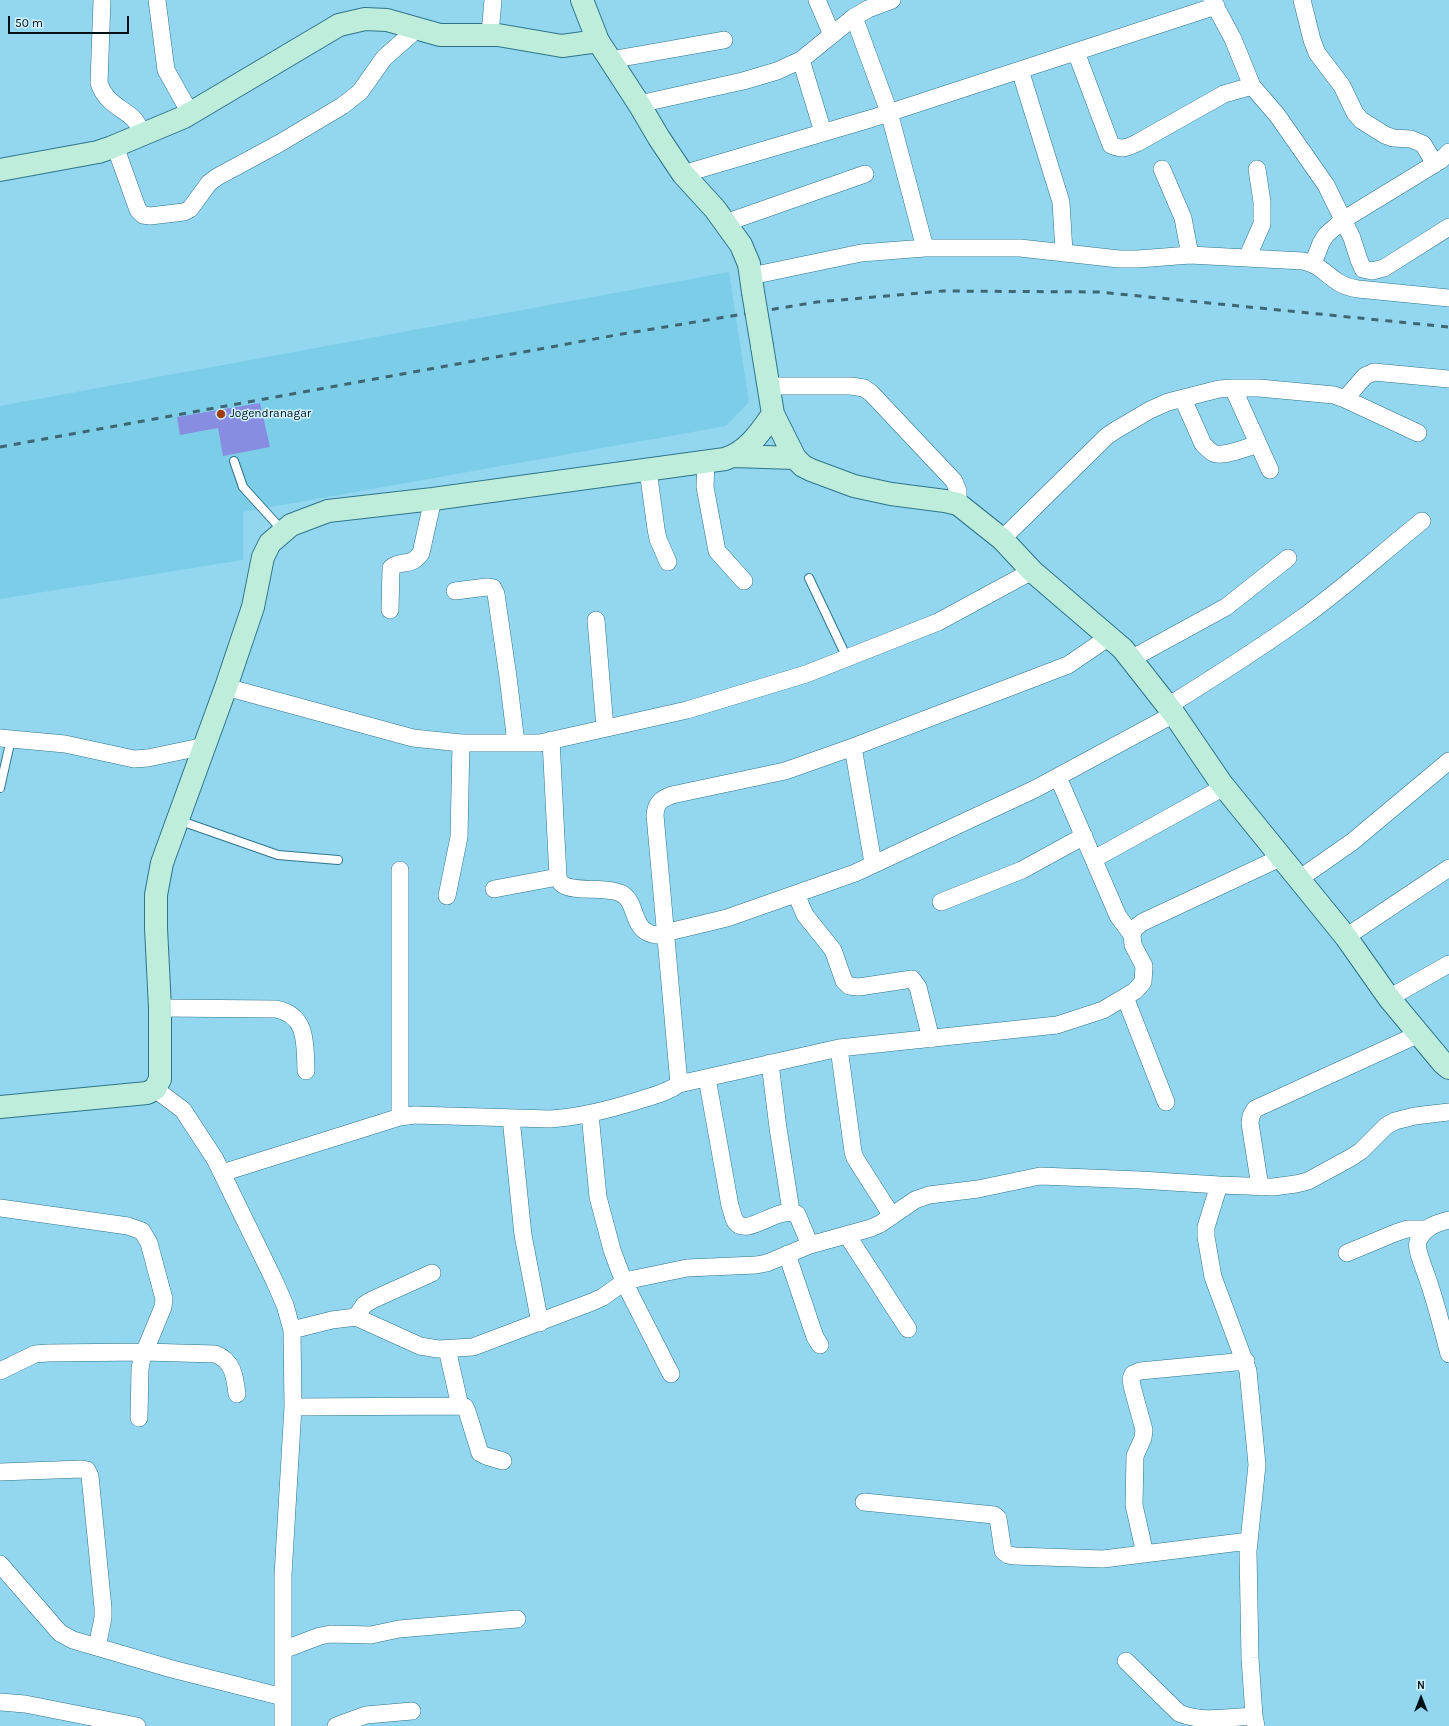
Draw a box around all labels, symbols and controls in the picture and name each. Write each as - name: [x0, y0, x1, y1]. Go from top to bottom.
- scale bar: [10, 8, 131, 34]
- text: 50 m: [15, 16, 43, 30]
- place label: Jogendranagar: [230, 407, 311, 421]
- marker: Jogendranagar: [215, 408, 227, 420]
- north arrow: [1401, 1678, 1441, 1718]
- text: N: [1417, 1679, 1425, 1692]

